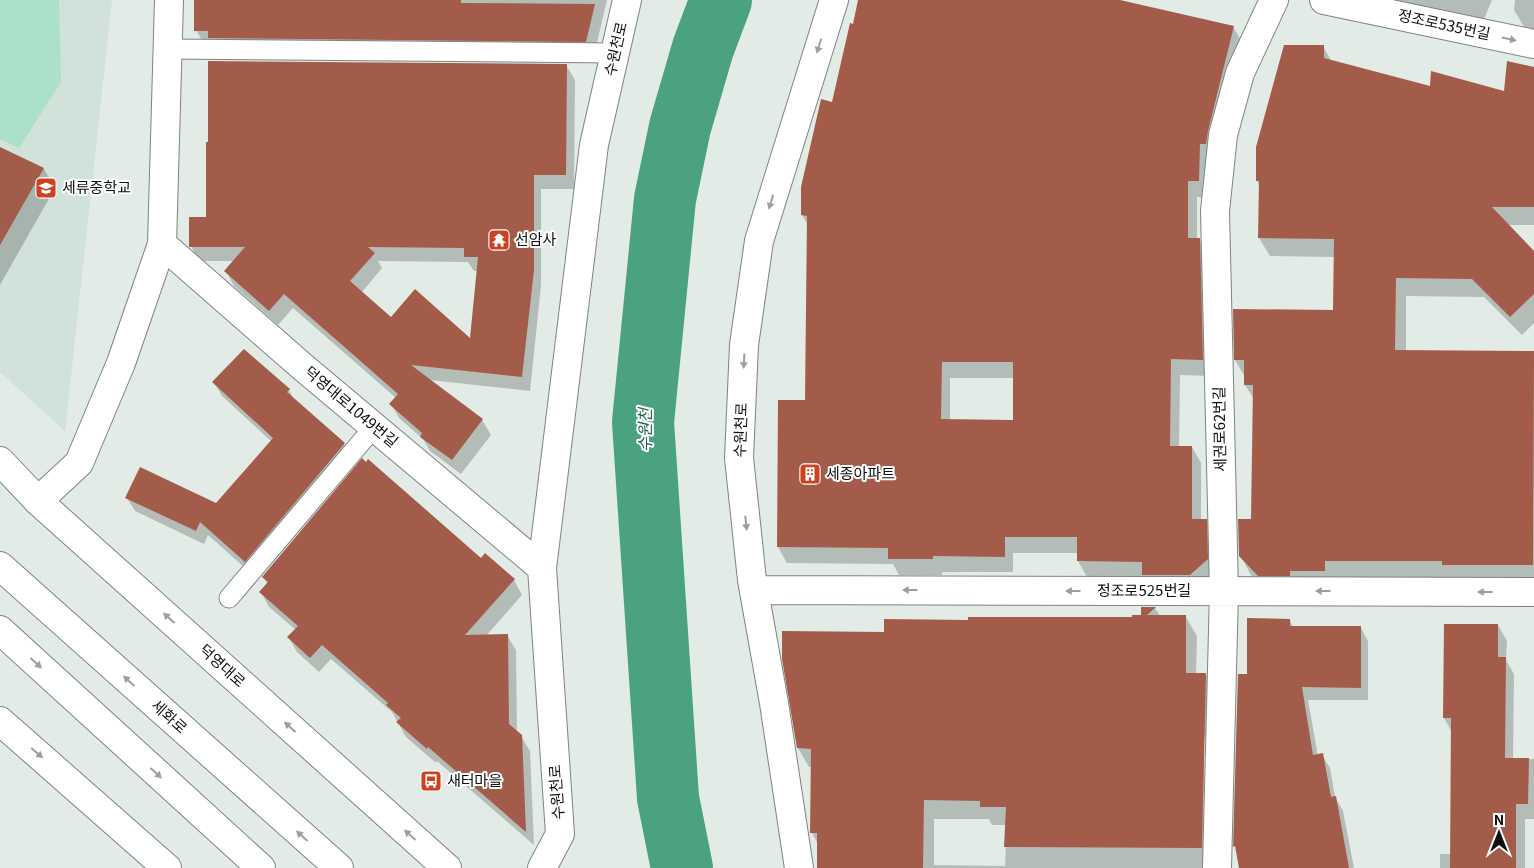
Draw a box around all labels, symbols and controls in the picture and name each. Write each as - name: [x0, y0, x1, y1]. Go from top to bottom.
- street label: 정조로535번길: [1396, 3, 1492, 44]
- street label: 수원천로: [598, 19, 631, 78]
- one-way arrow: [1501, 35, 1517, 43]
- one-way arrow: [815, 39, 823, 54]
- school or university icon: 세류중학교: [34, 176, 58, 200]
- place label: 세류중학교: [62, 176, 131, 197]
- one-way arrow: [767, 194, 775, 209]
- temple icon: 선암사: [487, 228, 511, 252]
- place label: 선암사: [515, 228, 557, 249]
- one-way arrow: [739, 353, 747, 369]
- street label: 덕영대로1049번길: [301, 360, 403, 451]
- street label: 세권로62번길: [1207, 386, 1230, 472]
- street label: 수원천로: [728, 402, 751, 458]
- water label: 수원천: [632, 406, 656, 452]
- building icon: 세종아파트: [798, 462, 822, 486]
- place label: 세종아파트: [826, 462, 895, 483]
- one-way arrow: [742, 516, 750, 532]
- street label: 정조로525번길: [1097, 579, 1191, 600]
- one-way arrow: [902, 586, 918, 594]
- one-way arrow: [1065, 587, 1081, 595]
- one-way arrow: [1315, 587, 1331, 595]
- one-way arrow: [1477, 588, 1493, 596]
- one-way arrow: [163, 612, 175, 624]
- street label: 덕영대로: [195, 639, 251, 691]
- one-way arrow: [30, 657, 42, 669]
- one-way arrow: [122, 675, 135, 686]
- street label: 세화로: [148, 694, 192, 738]
- one-way arrow: [284, 721, 296, 733]
- one-way arrow: [30, 748, 43, 759]
- street label: 수원천로: [543, 764, 568, 820]
- one-way arrow: [150, 767, 163, 778]
- bus stop icon: 새터마을: [419, 769, 443, 793]
- place label: 새터마을: [447, 769, 502, 790]
- north arrow: [1474, 808, 1524, 858]
- text: N: [1494, 809, 1504, 829]
- one-way arrow: [296, 830, 309, 841]
- one-way arrow: [404, 830, 417, 841]

